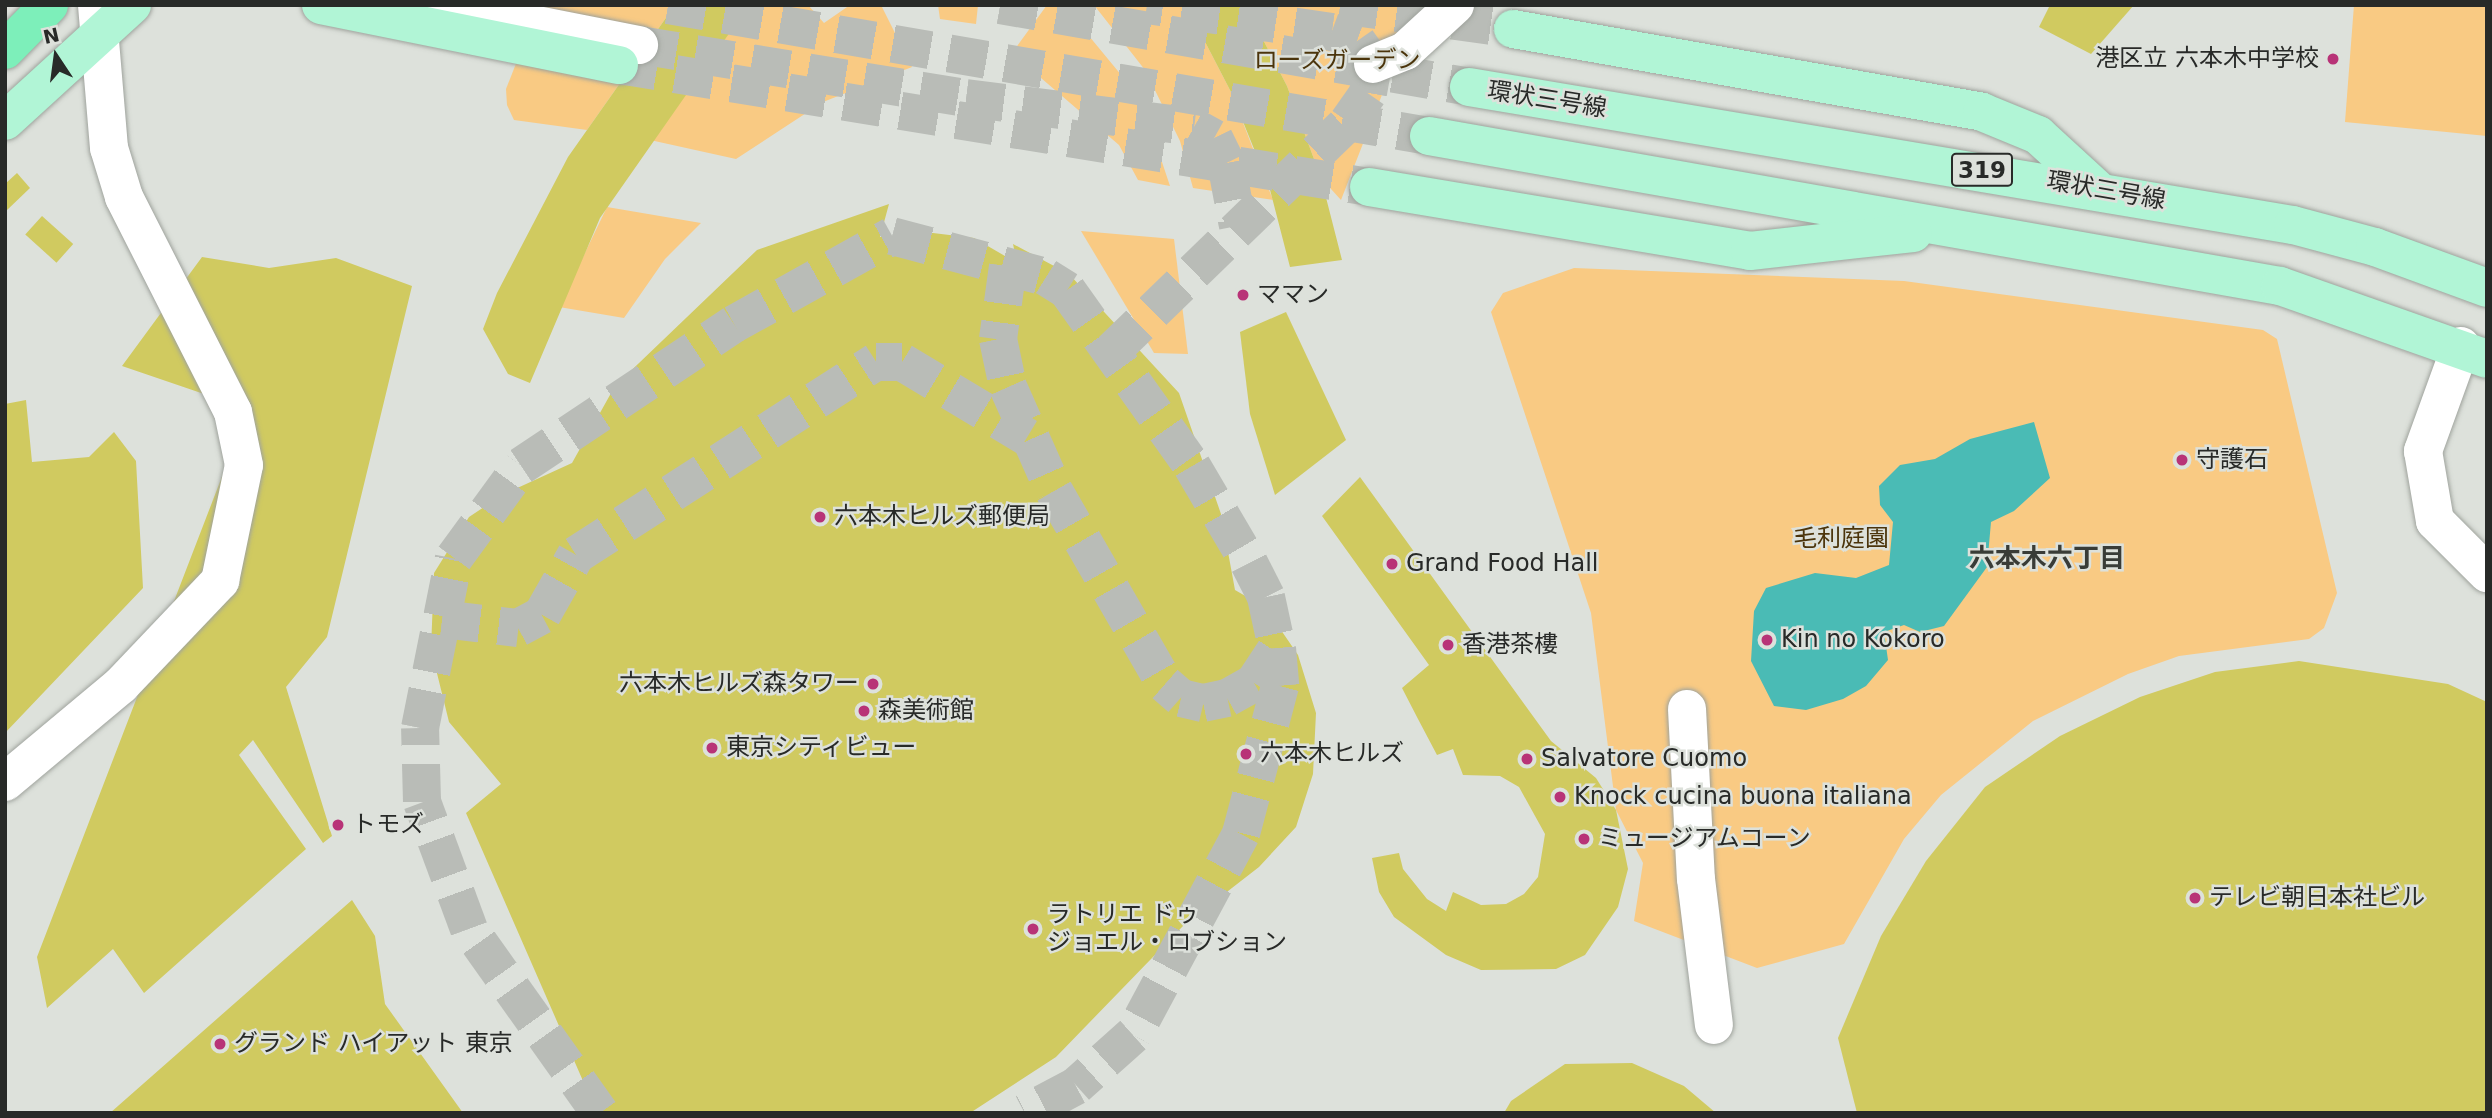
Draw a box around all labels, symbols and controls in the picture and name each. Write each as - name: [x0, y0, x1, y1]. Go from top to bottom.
- north arrow: [21, 21, 91, 91]
- text: N: [41, 23, 61, 48]
- place label: 港区立 六本木中学校: [2095, 45, 2319, 73]
- park label: ローズガーデン: [1253, 47, 1421, 75]
- marker: 港区立 六本木中学校: [2325, 51, 2341, 67]
- street label: 環状三号線: [1485, 76, 1609, 124]
- road number: 319: [1951, 150, 2014, 190]
- street label: 環状三号線: [2044, 166, 2168, 216]
- place label: ママン: [1257, 281, 1329, 309]
- marker: ママン: [1235, 287, 1251, 303]
- place label: 守護石: [2196, 446, 2268, 474]
- marker: 守護石: [2174, 452, 2190, 468]
- place label: 六本木ヒルズ郵便局: [834, 503, 1050, 531]
- marker: 六本木ヒルズ郵便局: [812, 509, 828, 525]
- park label: 毛利庭園: [1793, 525, 1889, 553]
- district label: 六本木六丁目: [1969, 543, 2125, 575]
- place label: Grand Food Hall: [1406, 550, 1599, 578]
- marker: Grand Food Hall: [1384, 556, 1400, 572]
- place label: Kin no Kokoro: [1781, 626, 1945, 654]
- place label: 香港茶樓: [1462, 631, 1558, 659]
- marker: Kin no Kokoro: [1759, 632, 1775, 648]
- marker: 香港茶樓: [1440, 637, 1456, 653]
- place label: 六本木ヒルズ森タワー: [619, 670, 859, 698]
- marker: 六本木ヒルズ森タワー: [865, 676, 881, 692]
- place label: 森美術館: [878, 697, 974, 725]
- marker: 森美術館: [856, 703, 872, 719]
- place label: 東京シティビュー: [726, 734, 918, 762]
- marker: 東京シティビュー: [704, 740, 720, 756]
- place label: 六本木ヒルズ: [1260, 740, 1404, 768]
- place label: Salvatore Cuomo: [1541, 745, 1747, 773]
- marker: 六本木ヒルズ: [1238, 746, 1254, 762]
- marker: Salvatore Cuomo: [1519, 751, 1535, 767]
- place label: Knock cucina buona italiana: [1574, 783, 1912, 811]
- marker: Knock cucina buona italiana: [1552, 789, 1568, 805]
- place label: トモズ: [352, 811, 424, 839]
- marker: トモズ: [330, 817, 346, 833]
- place label: ミュージアムコーン: [1598, 825, 1814, 853]
- marker: ミュージアムコーン: [1576, 831, 1592, 847]
- place label: テレビ朝日本社ビル: [2209, 884, 2425, 912]
- marker: テレビ朝日本社ビル: [2187, 890, 2203, 906]
- place label: ラトリエ ドゥ ジョエル・ロブション: [1047, 901, 1287, 957]
- marker: ラトリエ ドゥ ジョエル・ロブション: [1025, 921, 1041, 937]
- place label: グランド ハイアット 東京: [234, 1030, 513, 1058]
- marker: グランド ハイアット 東京: [212, 1036, 228, 1052]

